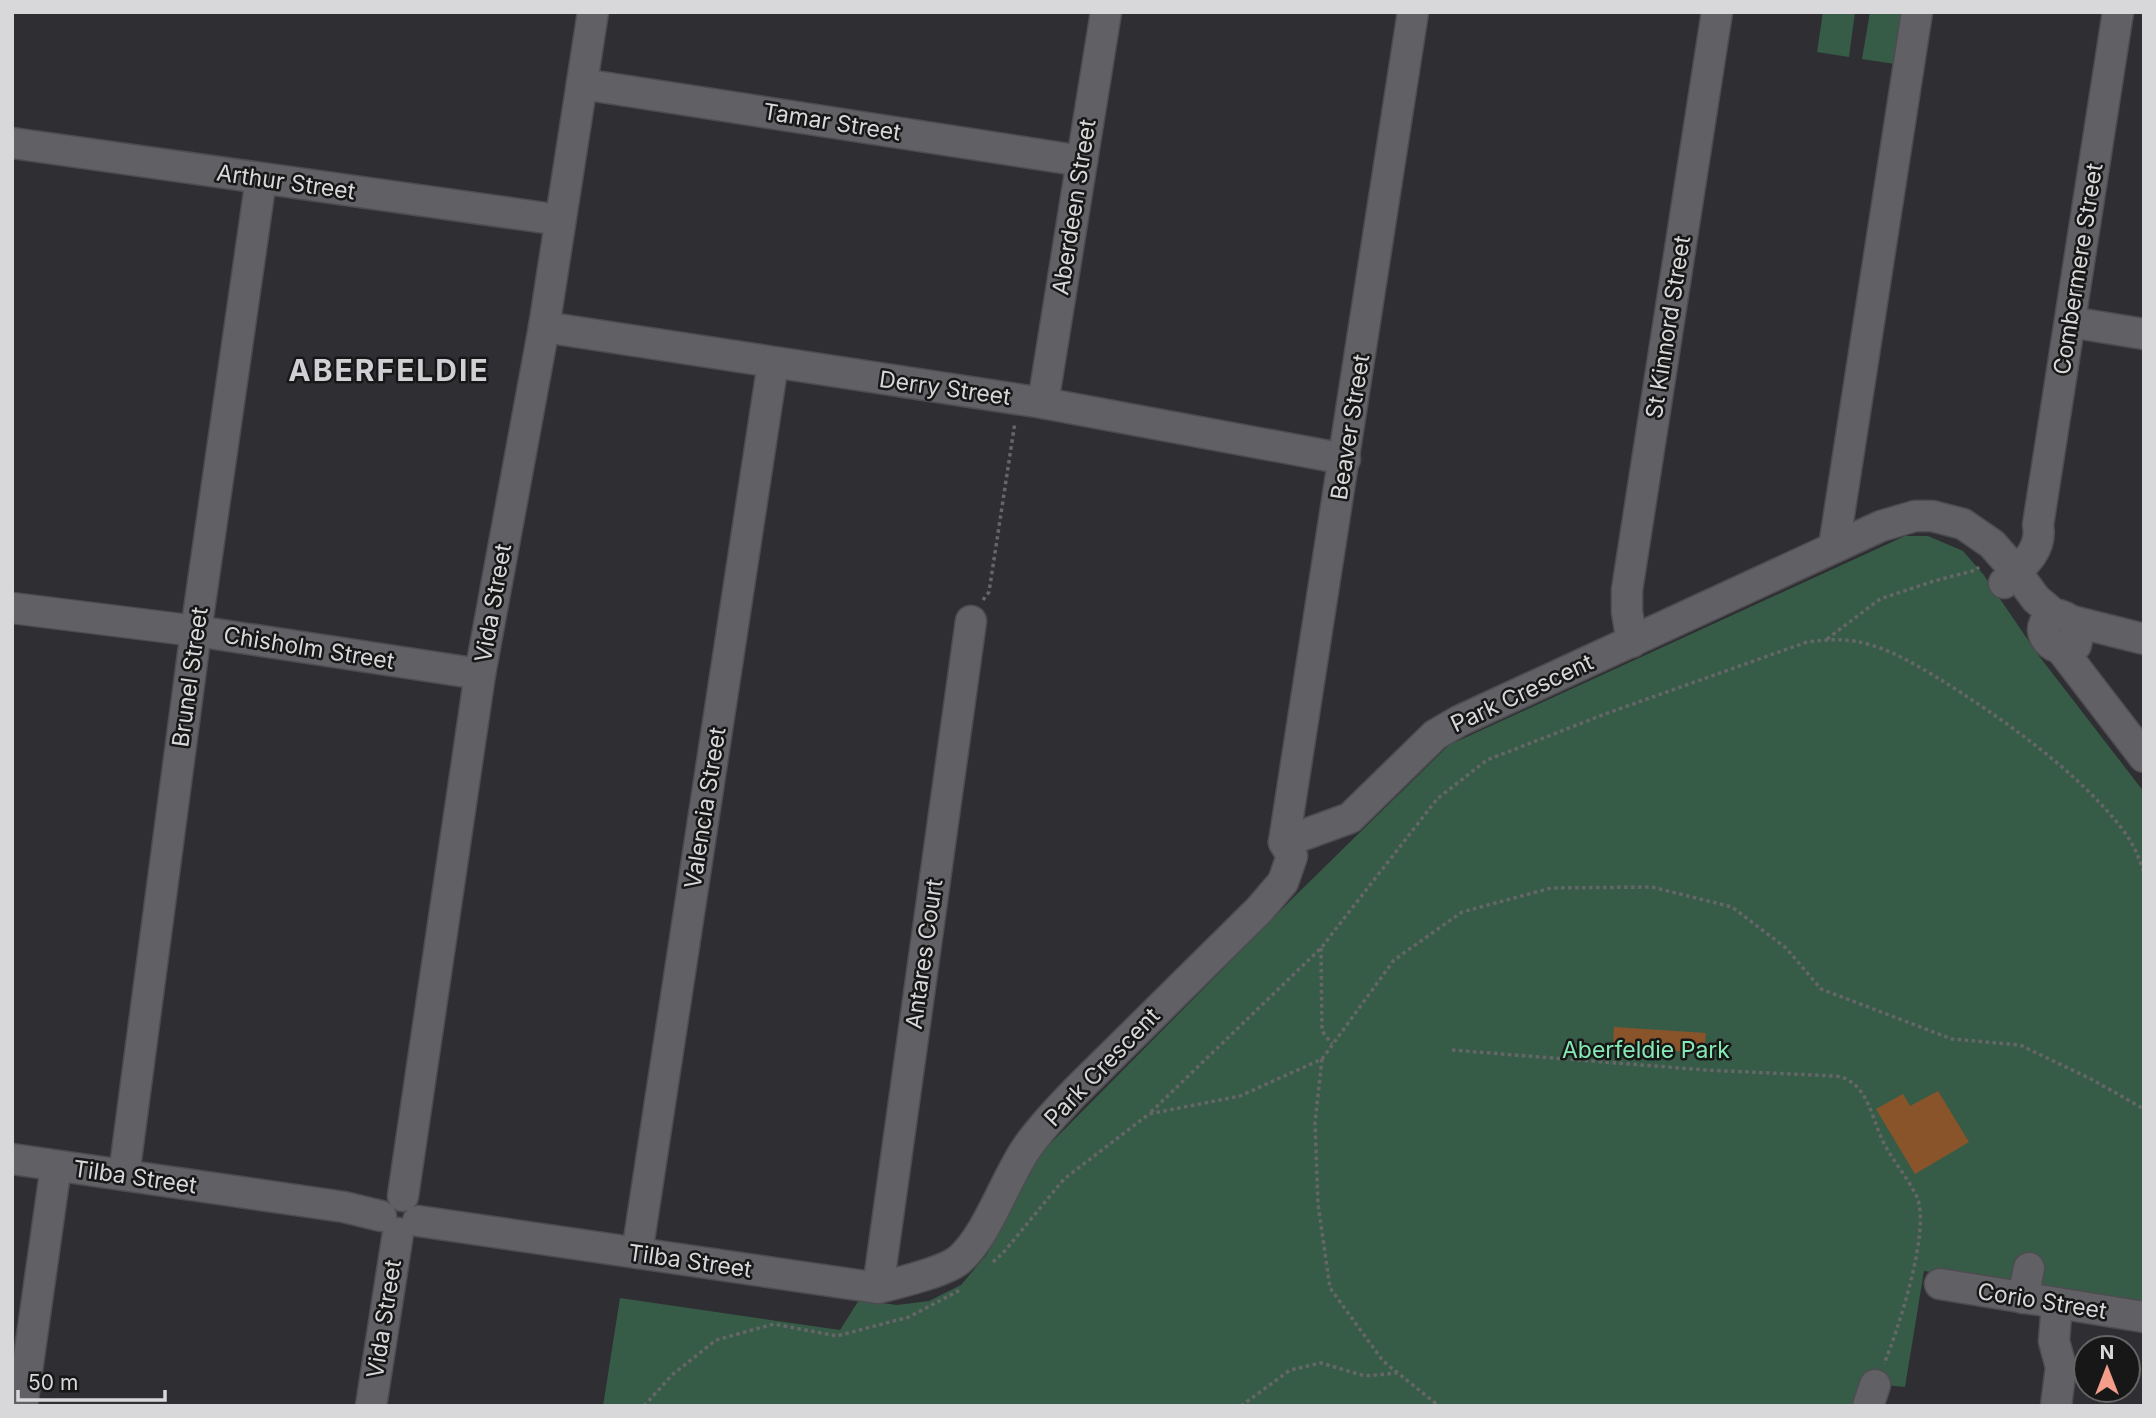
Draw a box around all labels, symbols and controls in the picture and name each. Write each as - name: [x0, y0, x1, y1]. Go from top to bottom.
- street label: Tamar Street: [761, 97, 903, 147]
- street label: Aberdeen Street: [1046, 117, 1102, 297]
- street label: Arthur Street: [215, 158, 358, 206]
- street label: Combermere Street: [2047, 161, 2109, 377]
- street label: St Kinnord Street: [1640, 233, 1696, 420]
- district label: ABERFELDIE: [288, 352, 490, 388]
- street label: Beaver Street: [1325, 352, 1375, 502]
- street label: Derry Street: [878, 365, 1013, 411]
- street label: Vida Street: [469, 541, 517, 664]
- street label: Brunel Street: [166, 605, 214, 749]
- street label: Chisholm Street: [222, 621, 397, 675]
- street label: Park Crescent: [1446, 648, 1598, 738]
- street label: Valencia Street: [678, 725, 732, 891]
- street label: Antares Court: [900, 877, 948, 1031]
- street label: Park Crescent: [1038, 1002, 1166, 1132]
- park label: Aberfeldie Park: [1562, 1036, 1730, 1064]
- street label: Tilba Street: [71, 1154, 199, 1200]
- street label: Tilba Street: [626, 1238, 754, 1284]
- street label: Vida Street: [361, 1257, 407, 1380]
- street label: Corio Street: [1975, 1277, 2109, 1325]
- north arrow: [2072, 1334, 2142, 1404]
- text: N: [2100, 1341, 2114, 1364]
- scale bar: [18, 1358, 164, 1402]
- text: 50 m: [28, 1370, 78, 1395]

